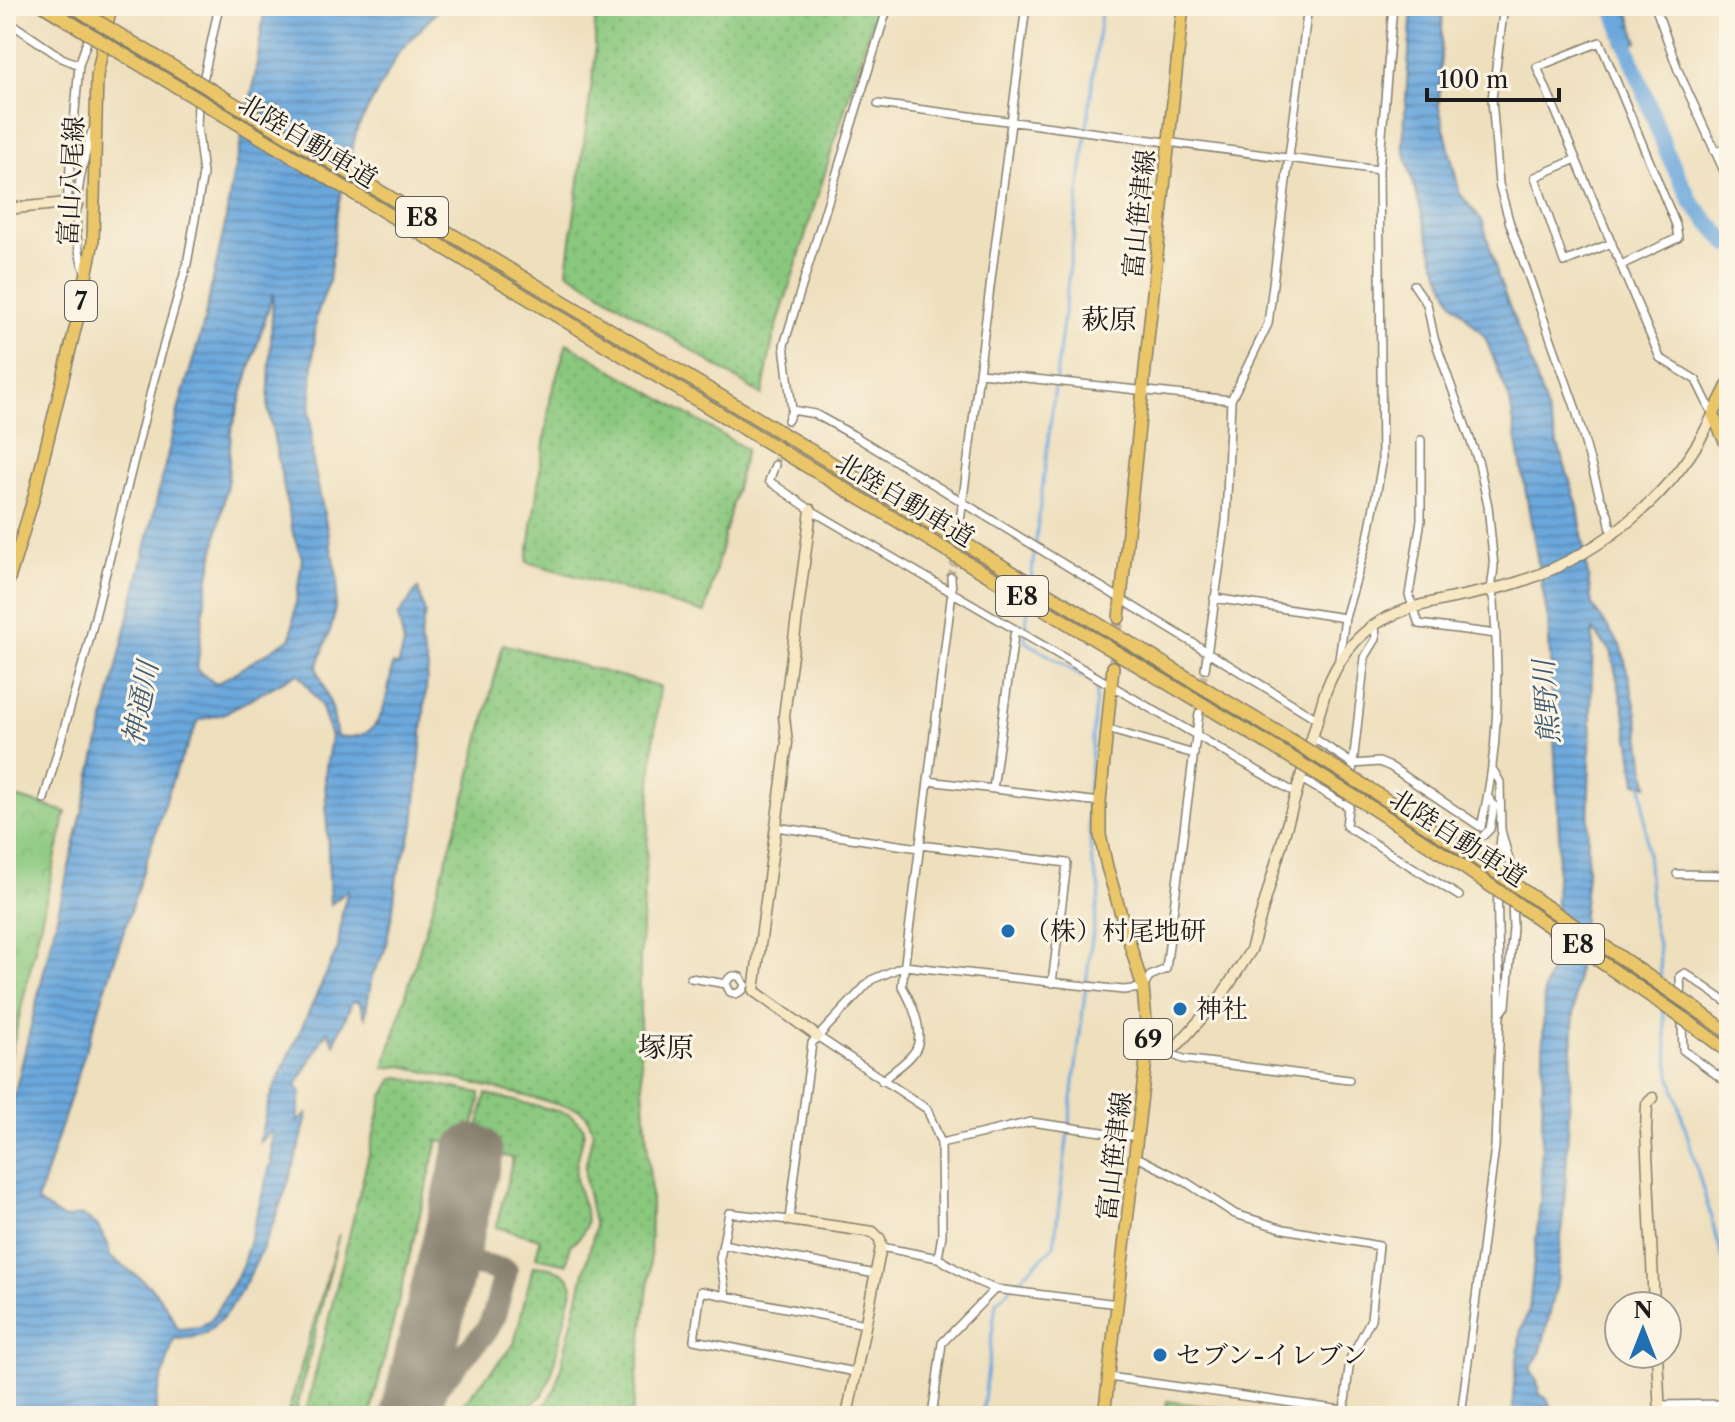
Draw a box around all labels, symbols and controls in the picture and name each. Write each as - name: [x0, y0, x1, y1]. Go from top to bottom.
- scale bar: [1427, 52, 1559, 102]
- text: 100 m: [1439, 65, 1508, 94]
- street label: 北陸自動車道: [233, 87, 383, 195]
- street label: 富山八尾線: [52, 115, 90, 247]
- street label: 富山笹津線: [1116, 148, 1162, 280]
- road number: E8: [396, 197, 448, 237]
- road number: 7: [65, 281, 97, 321]
- district label: 萩原: [1081, 302, 1137, 336]
- street label: 北陸自動車道: [830, 446, 980, 554]
- road number: E8: [996, 576, 1048, 616]
- water label: 神通川: [115, 656, 165, 747]
- water label: 熊野川: [1526, 656, 1566, 745]
- street label: 北陸自動車道: [1384, 782, 1532, 894]
- place label: （株）村尾地研: [1024, 915, 1206, 947]
- marker: （株）村尾地研: [999, 922, 1017, 940]
- road number: E8: [1552, 924, 1604, 964]
- place label: 神社: [1196, 993, 1248, 1025]
- marker: 神社: [1171, 1000, 1189, 1018]
- road number: 69: [1124, 1019, 1172, 1059]
- district label: 塚原: [638, 1030, 694, 1064]
- street label: 富山笹津線: [1090, 1090, 1138, 1222]
- north arrow: [1603, 1290, 1683, 1370]
- text: N: [1633, 1297, 1653, 1324]
- place label: セブン-イレブン: [1176, 1339, 1368, 1371]
- marker: セブン-イレブン: [1151, 1346, 1169, 1364]

